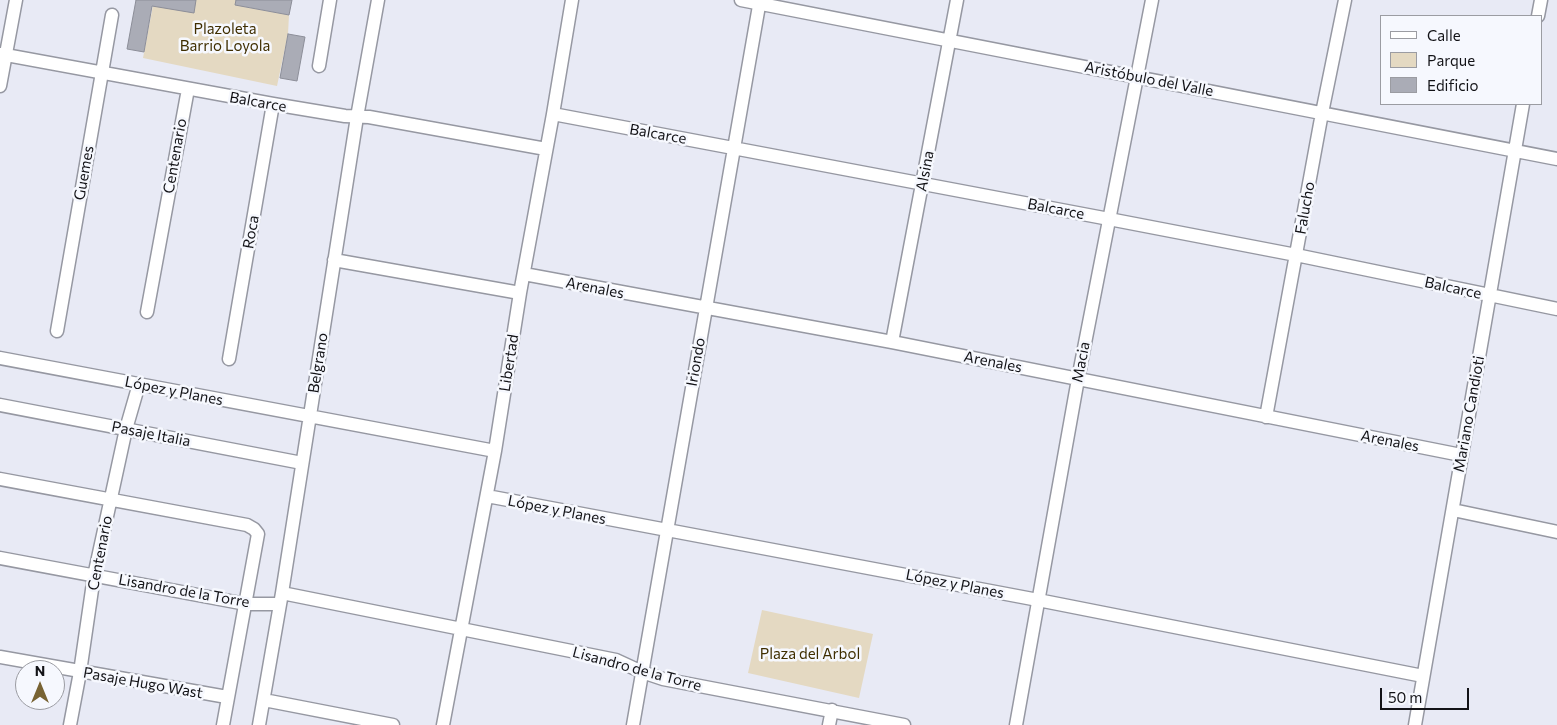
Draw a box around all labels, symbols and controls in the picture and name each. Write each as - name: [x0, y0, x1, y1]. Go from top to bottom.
- legend: [1380, 15, 1542, 105]
- park label: Plazoleta Barrio Loyola: [180, 20, 270, 55]
- text: Calle: [1427, 26, 1461, 44]
- text: Parque: [1427, 51, 1475, 69]
- street label: Aristóbulo del Valle: [1083, 58, 1215, 100]
- text: Edificio: [1427, 76, 1478, 94]
- street label: Balcarce: [228, 88, 288, 116]
- street label: Centenario: [160, 117, 190, 195]
- street label: Balcarce: [628, 120, 688, 148]
- street label: Guemes: [70, 144, 98, 202]
- street label: Alsina: [912, 149, 938, 193]
- street label: Falucho: [1292, 180, 1318, 236]
- street label: Balcarce: [1026, 195, 1086, 223]
- street label: Roca: [239, 214, 263, 250]
- street label: Balcarce: [1423, 273, 1483, 303]
- street label: Arenales: [564, 274, 626, 302]
- street label: Belgrano: [304, 332, 332, 394]
- street label: Libertad: [496, 333, 522, 393]
- street label: Iriondo: [683, 336, 709, 388]
- street label: Macia: [1068, 340, 1094, 384]
- street label: Arenales: [962, 348, 1024, 376]
- street label: Mariano Candioti: [1450, 354, 1488, 474]
- street label: López y Planes: [123, 373, 225, 409]
- street label: Pasaje Italia: [110, 418, 192, 450]
- street label: Arenales: [1359, 427, 1421, 455]
- street label: López y Planes: [506, 492, 608, 528]
- street label: Centenario: [84, 514, 116, 592]
- street label: López y Planes: [904, 566, 1006, 602]
- street label: Lisandro de la Torre: [117, 571, 251, 611]
- street label: Lisandro de la Torre: [570, 643, 704, 695]
- park label: Plaza del Arbol: [760, 645, 860, 663]
- north arrow: [15, 660, 65, 710]
- text: N: [35, 662, 45, 679]
- street label: Pasaje Hugo Wast: [82, 664, 204, 702]
- scale bar: [1382, 678, 1471, 710]
- text: 50 m: [1388, 688, 1422, 706]

